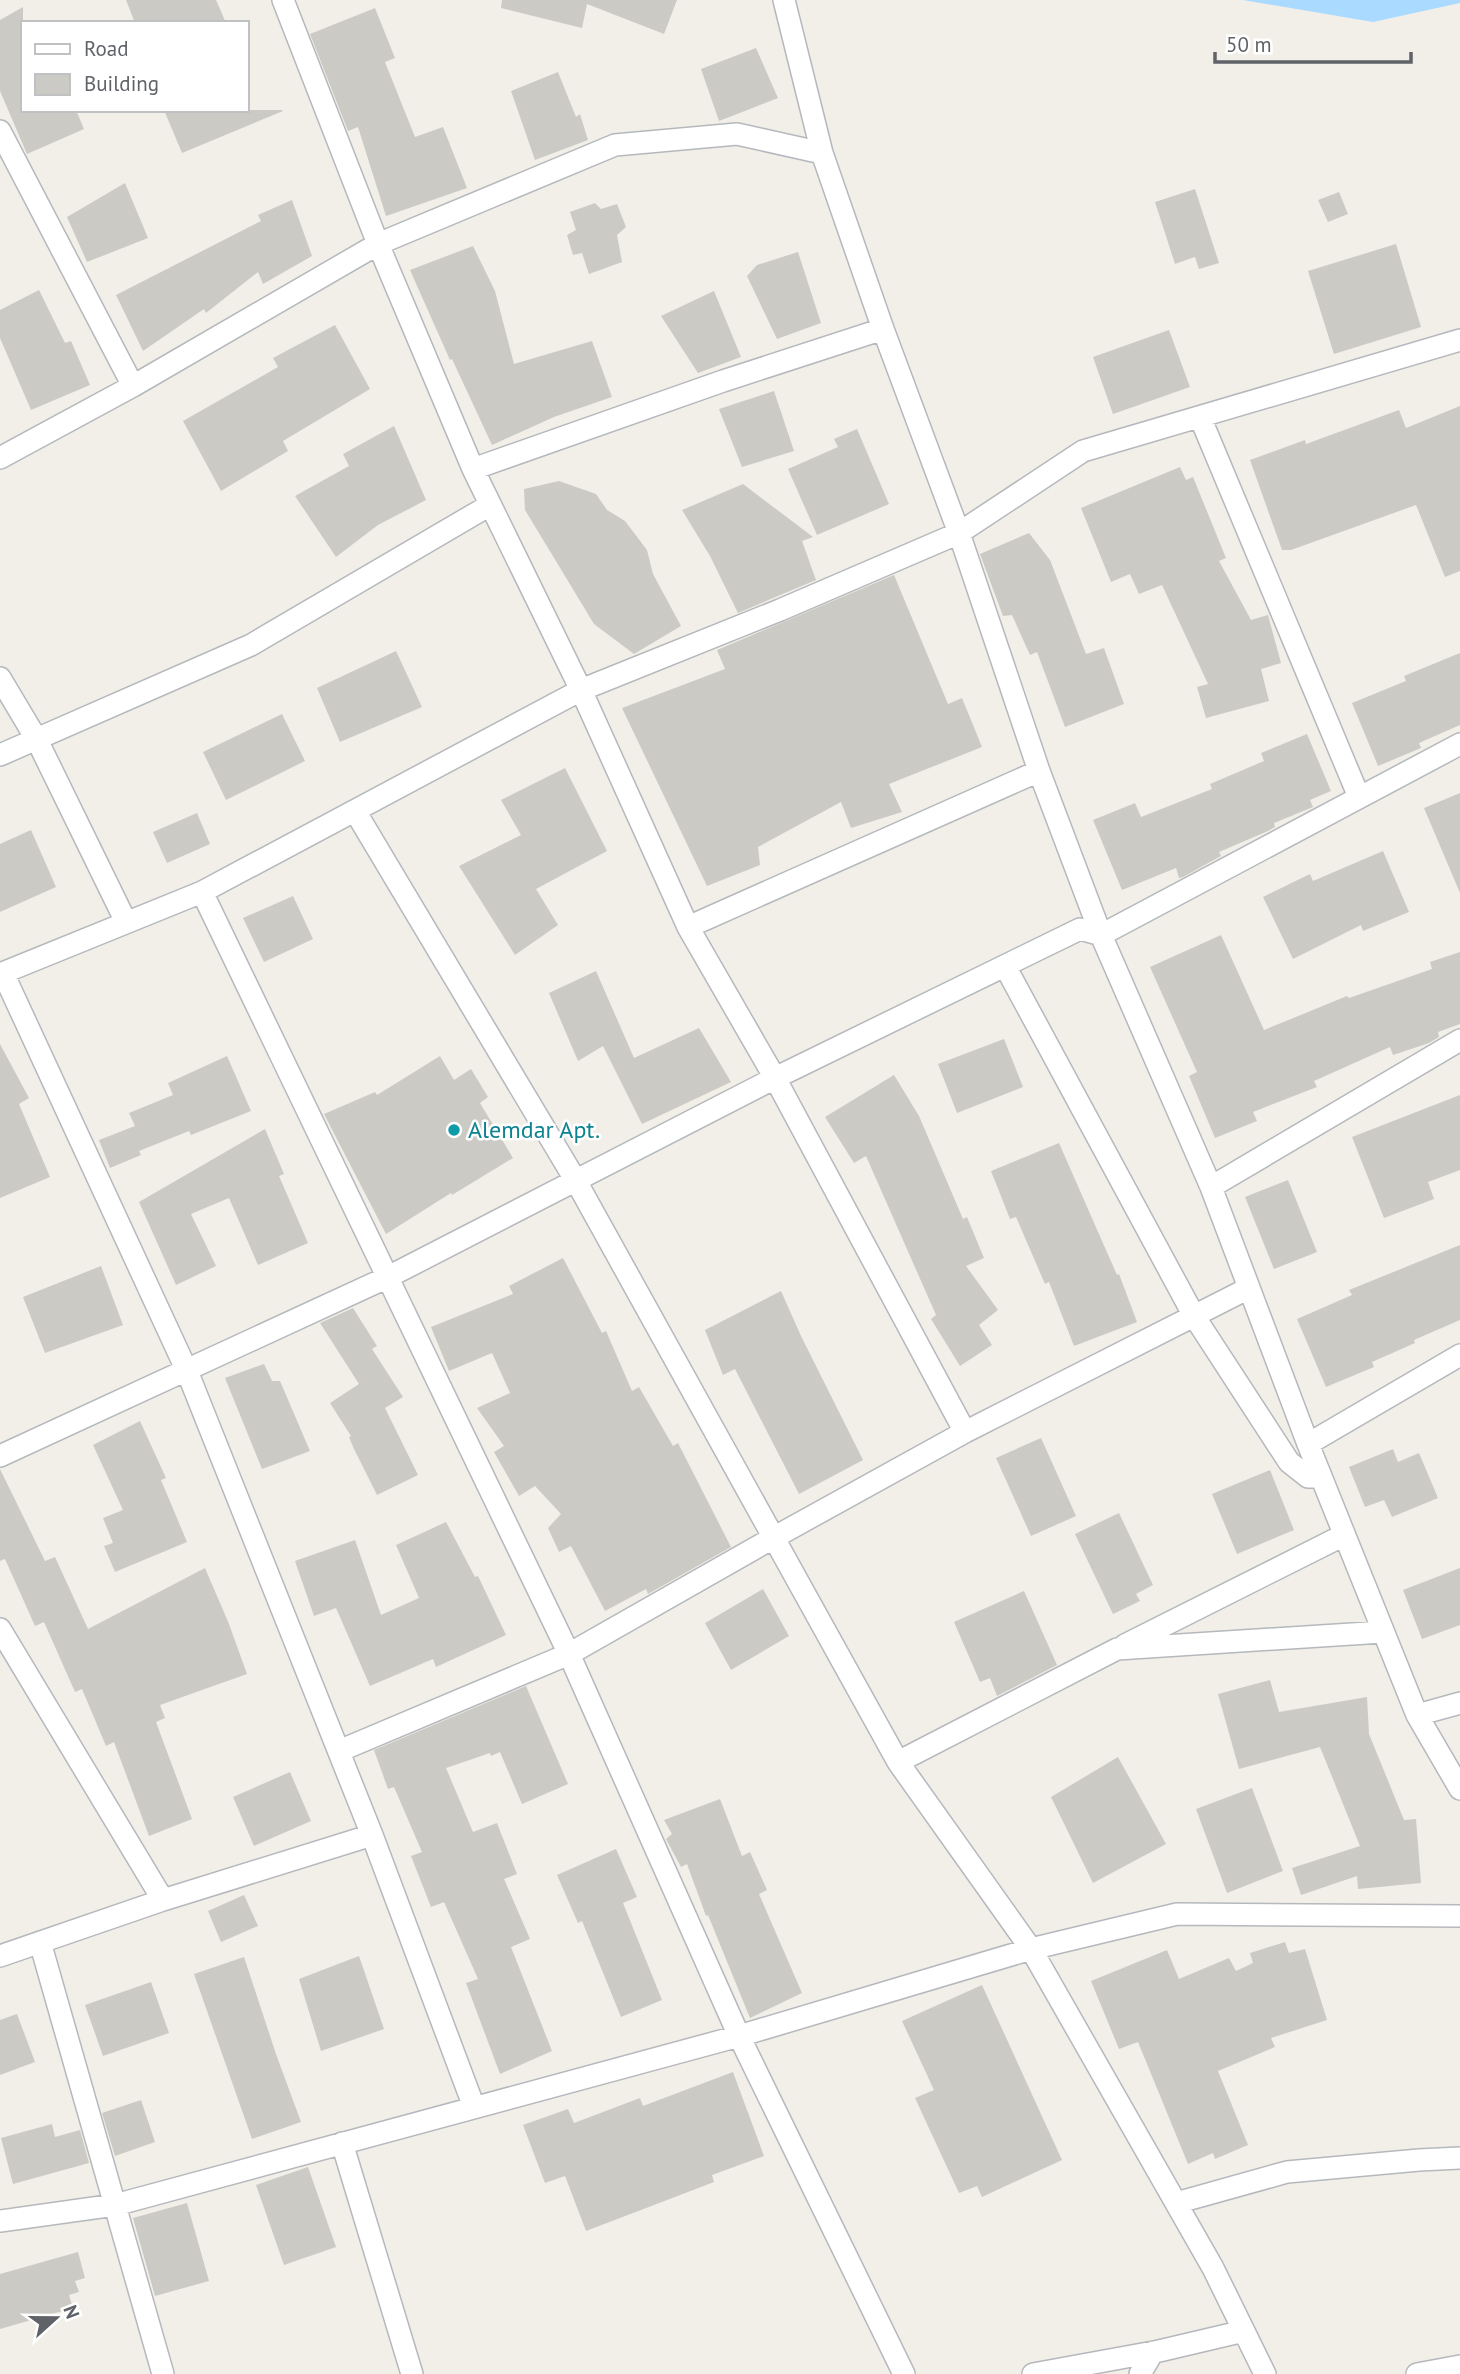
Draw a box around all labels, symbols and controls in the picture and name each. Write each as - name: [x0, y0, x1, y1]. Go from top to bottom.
- legend: [21, 21, 248, 112]
- scale bar: [1215, 21, 1411, 65]
- text: 50 m: [1226, 31, 1272, 58]
- text: Road: [84, 35, 128, 62]
- text: Building: [84, 70, 159, 97]
- place label: Alemdar Apt.: [468, 1114, 600, 1145]
- marker: Alemdar Apt.: [446, 1122, 462, 1138]
- north arrow: [21, 2283, 91, 2353]
- text: N: [58, 2302, 85, 2322]

